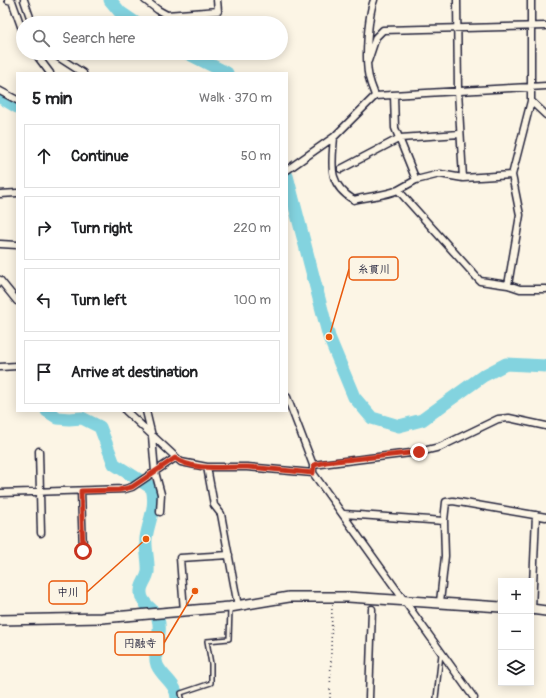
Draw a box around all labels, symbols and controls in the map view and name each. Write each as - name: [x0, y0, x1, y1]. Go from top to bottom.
- search box: [16, 16, 288, 60]
- icon: search: [30, 27, 52, 49]
- text: Search here: [62, 29, 135, 48]
- text: 5 min: [32, 88, 72, 109]
- text: Walk · 370 m: [199, 90, 272, 106]
- icon: ahead: [33, 145, 55, 167]
- text: Continue: [71, 147, 129, 166]
- text: 50 m: [241, 148, 271, 164]
- icon: right: [33, 217, 55, 239]
- text: Turn right: [71, 219, 132, 238]
- text: 220 m: [233, 220, 271, 236]
- callout: 糸貫川: [349, 257, 398, 280]
- text: 糸貫川: [358, 263, 391, 276]
- icon: left: [33, 289, 55, 311]
- text: Turn left: [71, 291, 127, 310]
- text: 100 m: [234, 292, 271, 308]
- icon: arrive: [33, 361, 55, 383]
- text: Arrive at destination: [71, 363, 198, 382]
- route end: [410, 443, 428, 461]
- route start: [74, 542, 92, 560]
- map controls: [498, 578, 534, 686]
- button: +: [498, 578, 534, 614]
- callout: 中川: [49, 581, 87, 604]
- text: 中川: [57, 586, 79, 599]
- button: −: [498, 614, 534, 650]
- callout: 円融寺: [115, 632, 164, 655]
- text: 円融寺: [124, 637, 157, 650]
- button: layers: [498, 650, 534, 686]

